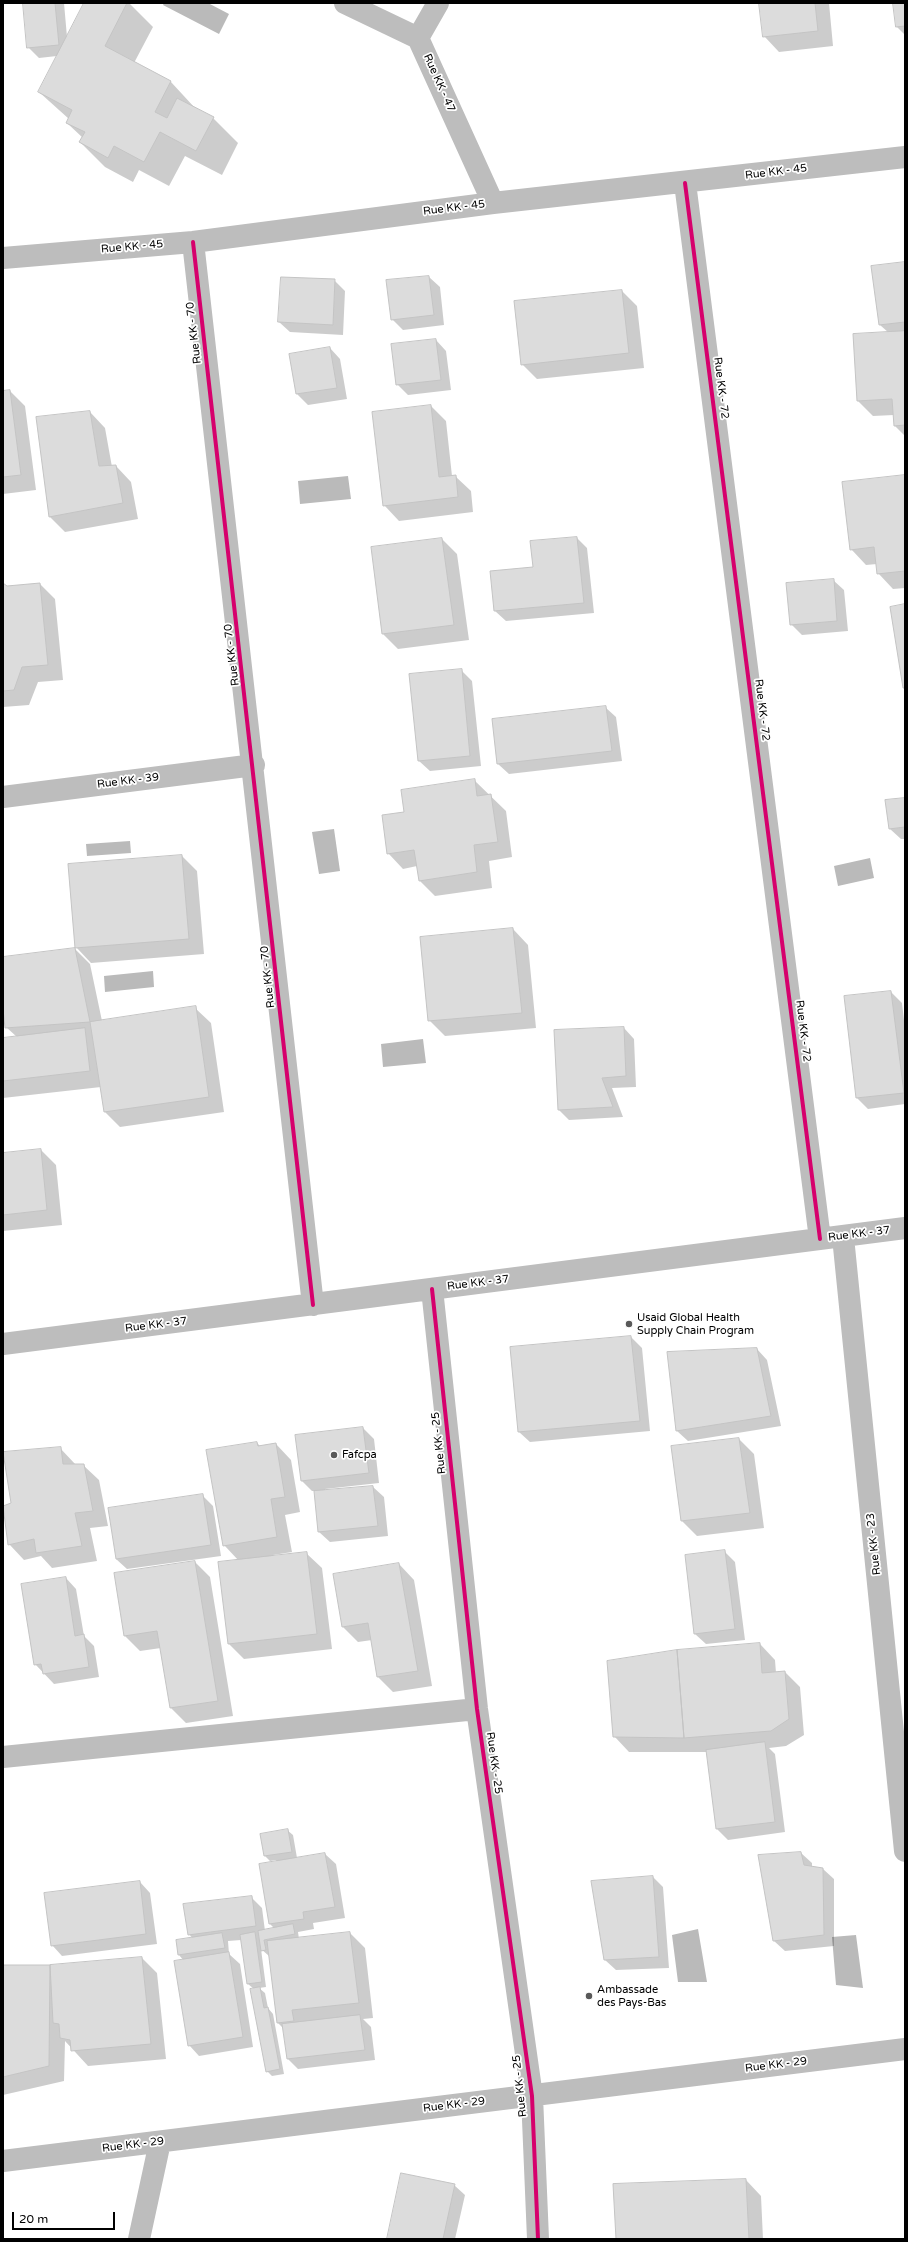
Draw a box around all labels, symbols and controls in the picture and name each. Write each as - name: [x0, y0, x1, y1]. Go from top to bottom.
- street label: Rue KK - 47: [420, 52, 458, 114]
- street label: Rue KK - 45: [744, 162, 808, 182]
- street label: Rue KK - 45: [422, 198, 486, 218]
- street label: Rue KK - 45: [100, 238, 164, 256]
- street label: Rue KK - 70: [184, 301, 204, 365]
- street label: Rue KK - 72: [711, 356, 731, 420]
- street label: Rue KK - 70: [222, 623, 242, 687]
- street label: Rue KK - 72: [752, 678, 772, 742]
- street label: Rue KK - 39: [96, 771, 160, 791]
- street label: Rue KK - 70: [258, 945, 278, 1009]
- street label: Rue KK - 72: [793, 999, 813, 1063]
- street label: Rue KK - 37: [827, 1224, 891, 1244]
- street label: Rue KK - 37: [446, 1273, 510, 1293]
- place label: Usaid Global Health Supply Chain Program: [637, 1311, 754, 1337]
- street label: Rue KK - 37: [124, 1315, 188, 1335]
- marker: Usaid Global Health Supply Chain Program: [624, 1319, 634, 1329]
- street label: Rue KK - 25: [429, 1411, 449, 1475]
- place label: Fafcpa: [342, 1448, 377, 1462]
- marker: Fafcpa: [329, 1450, 339, 1460]
- street label: Rue KK - 23: [864, 1512, 884, 1576]
- street label: Rue KK - 25: [483, 1731, 505, 1795]
- place label: Ambassade des Pays-Bas: [597, 1983, 666, 2009]
- marker: Ambassade des Pays-Bas: [584, 1991, 594, 2001]
- street label: Rue KK - 25: [510, 2054, 530, 2118]
- street label: Rue KK - 29: [744, 2055, 808, 2075]
- street label: Rue KK - 29: [422, 2095, 486, 2115]
- street label: Rue KK - 29: [101, 2135, 165, 2155]
- scale bar: [14, 2204, 117, 2230]
- text: 20 m: [19, 2212, 48, 2226]

